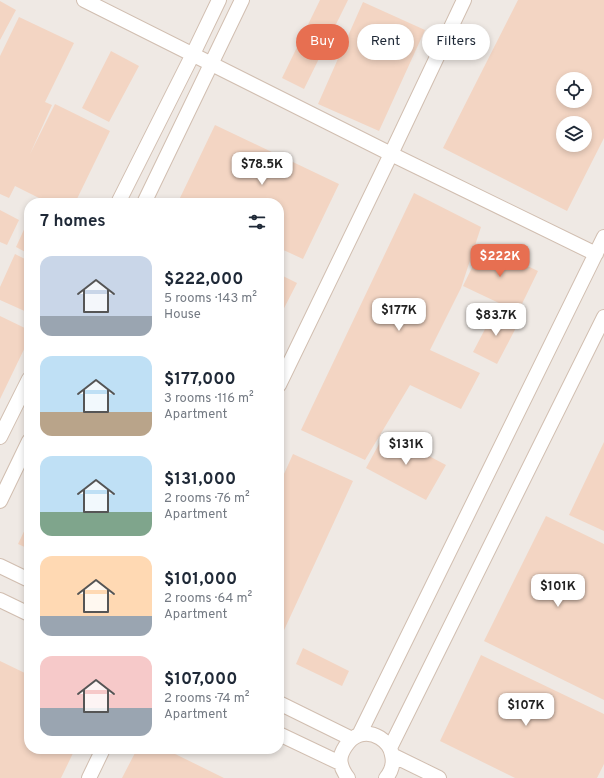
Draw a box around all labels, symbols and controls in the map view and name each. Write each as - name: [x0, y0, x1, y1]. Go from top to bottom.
- chip: Buy: [296, 24, 349, 60]
- chip: Rent: [357, 24, 414, 60]
- chip: Filters: [422, 24, 490, 60]
- map controls: [556, 72, 592, 152]
- button: locate: [556, 72, 592, 108]
- button: layers: [556, 116, 592, 152]
- pin: $78.5K: [229, 152, 295, 186]
- text: $78.5K: [241, 157, 283, 173]
- text: 7 homes: [40, 211, 106, 233]
- icon: filters: [246, 211, 268, 233]
- pin: $222K: [472, 244, 528, 278]
- text: $222K: [480, 249, 520, 265]
- text: $222,000: [164, 269, 243, 291]
- icon: home: [72, 272, 120, 320]
- text: 5 rooms · 143 m²: [164, 291, 257, 307]
- pin: $177K: [371, 298, 427, 332]
- text: $177K: [381, 303, 417, 319]
- pin: $83.7K: [463, 303, 529, 337]
- text: House: [164, 307, 201, 323]
- text: $83.7K: [475, 308, 517, 324]
- text: $177,000: [164, 369, 236, 391]
- icon: home: [72, 372, 120, 420]
- text: 3 rooms · 116 m²: [164, 391, 254, 407]
- text: Apartment: [164, 407, 227, 423]
- pin: $131K: [378, 432, 434, 466]
- text: $131K: [388, 437, 424, 453]
- text: $131,000: [164, 469, 236, 491]
- icon: home: [72, 472, 120, 520]
- text: 2 rooms · 76 m²: [164, 491, 250, 507]
- text: Apartment: [164, 507, 227, 523]
- text: $101,000: [164, 569, 237, 591]
- icon: home: [72, 572, 120, 620]
- pin: $101K: [530, 574, 586, 608]
- text: $101K: [540, 579, 576, 595]
- text: 2 rooms · 64 m²: [164, 591, 252, 607]
- text: Apartment: [164, 607, 227, 623]
- text: $107,000: [164, 669, 237, 691]
- icon: home: [72, 672, 120, 720]
- text: 2 rooms · 74 m²: [164, 691, 249, 707]
- pin: $107K: [498, 693, 554, 727]
- text: $107K: [507, 698, 545, 714]
- text: Apartment: [164, 707, 227, 723]

